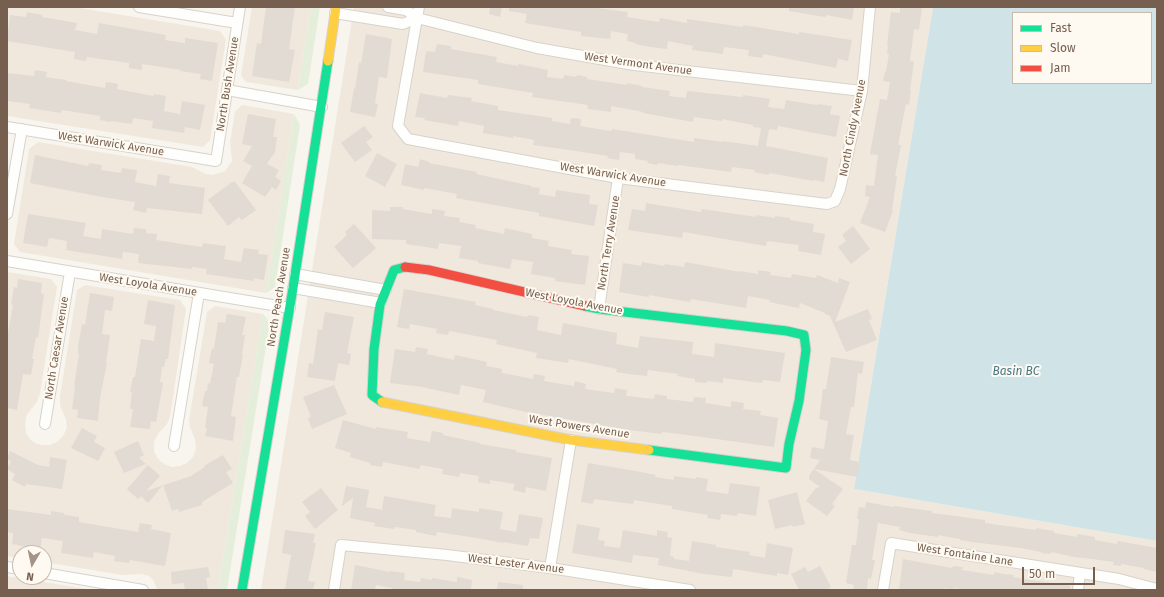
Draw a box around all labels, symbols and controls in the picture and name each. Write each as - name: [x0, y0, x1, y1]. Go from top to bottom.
- legend: [1012, 12, 1152, 84]
- text: Fast: [1050, 21, 1072, 35]
- street label: North Bush Avenue: [214, 36, 242, 132]
- text: Slow: [1050, 41, 1076, 55]
- street label: West Vermont Avenue: [583, 50, 693, 78]
- text: Jam: [1050, 61, 1070, 75]
- street label: North Cindy Avenue: [837, 78, 869, 178]
- street label: West Warwick Avenue: [57, 129, 165, 159]
- street label: West Warwick Avenue: [559, 160, 667, 190]
- street label: North Terry Avenue: [595, 195, 623, 291]
- street label: North Peach Avenue: [265, 246, 293, 348]
- street label: West Loyola Avenue: [98, 271, 198, 299]
- street label: West Loyola Avenue: [524, 286, 624, 318]
- street label: North Caesar Avenue: [42, 295, 72, 401]
- water label: Basin BC: [993, 365, 1039, 379]
- street label: West Powers Avenue: [528, 413, 630, 441]
- street label: West Fontaine Lane: [916, 541, 1014, 569]
- north arrow: [12, 545, 52, 585]
- street label: West Lester Avenue: [467, 552, 565, 576]
- scale bar: [1024, 559, 1097, 585]
- text: 50 m: [1029, 567, 1055, 581]
- text: N: [26, 569, 35, 583]

